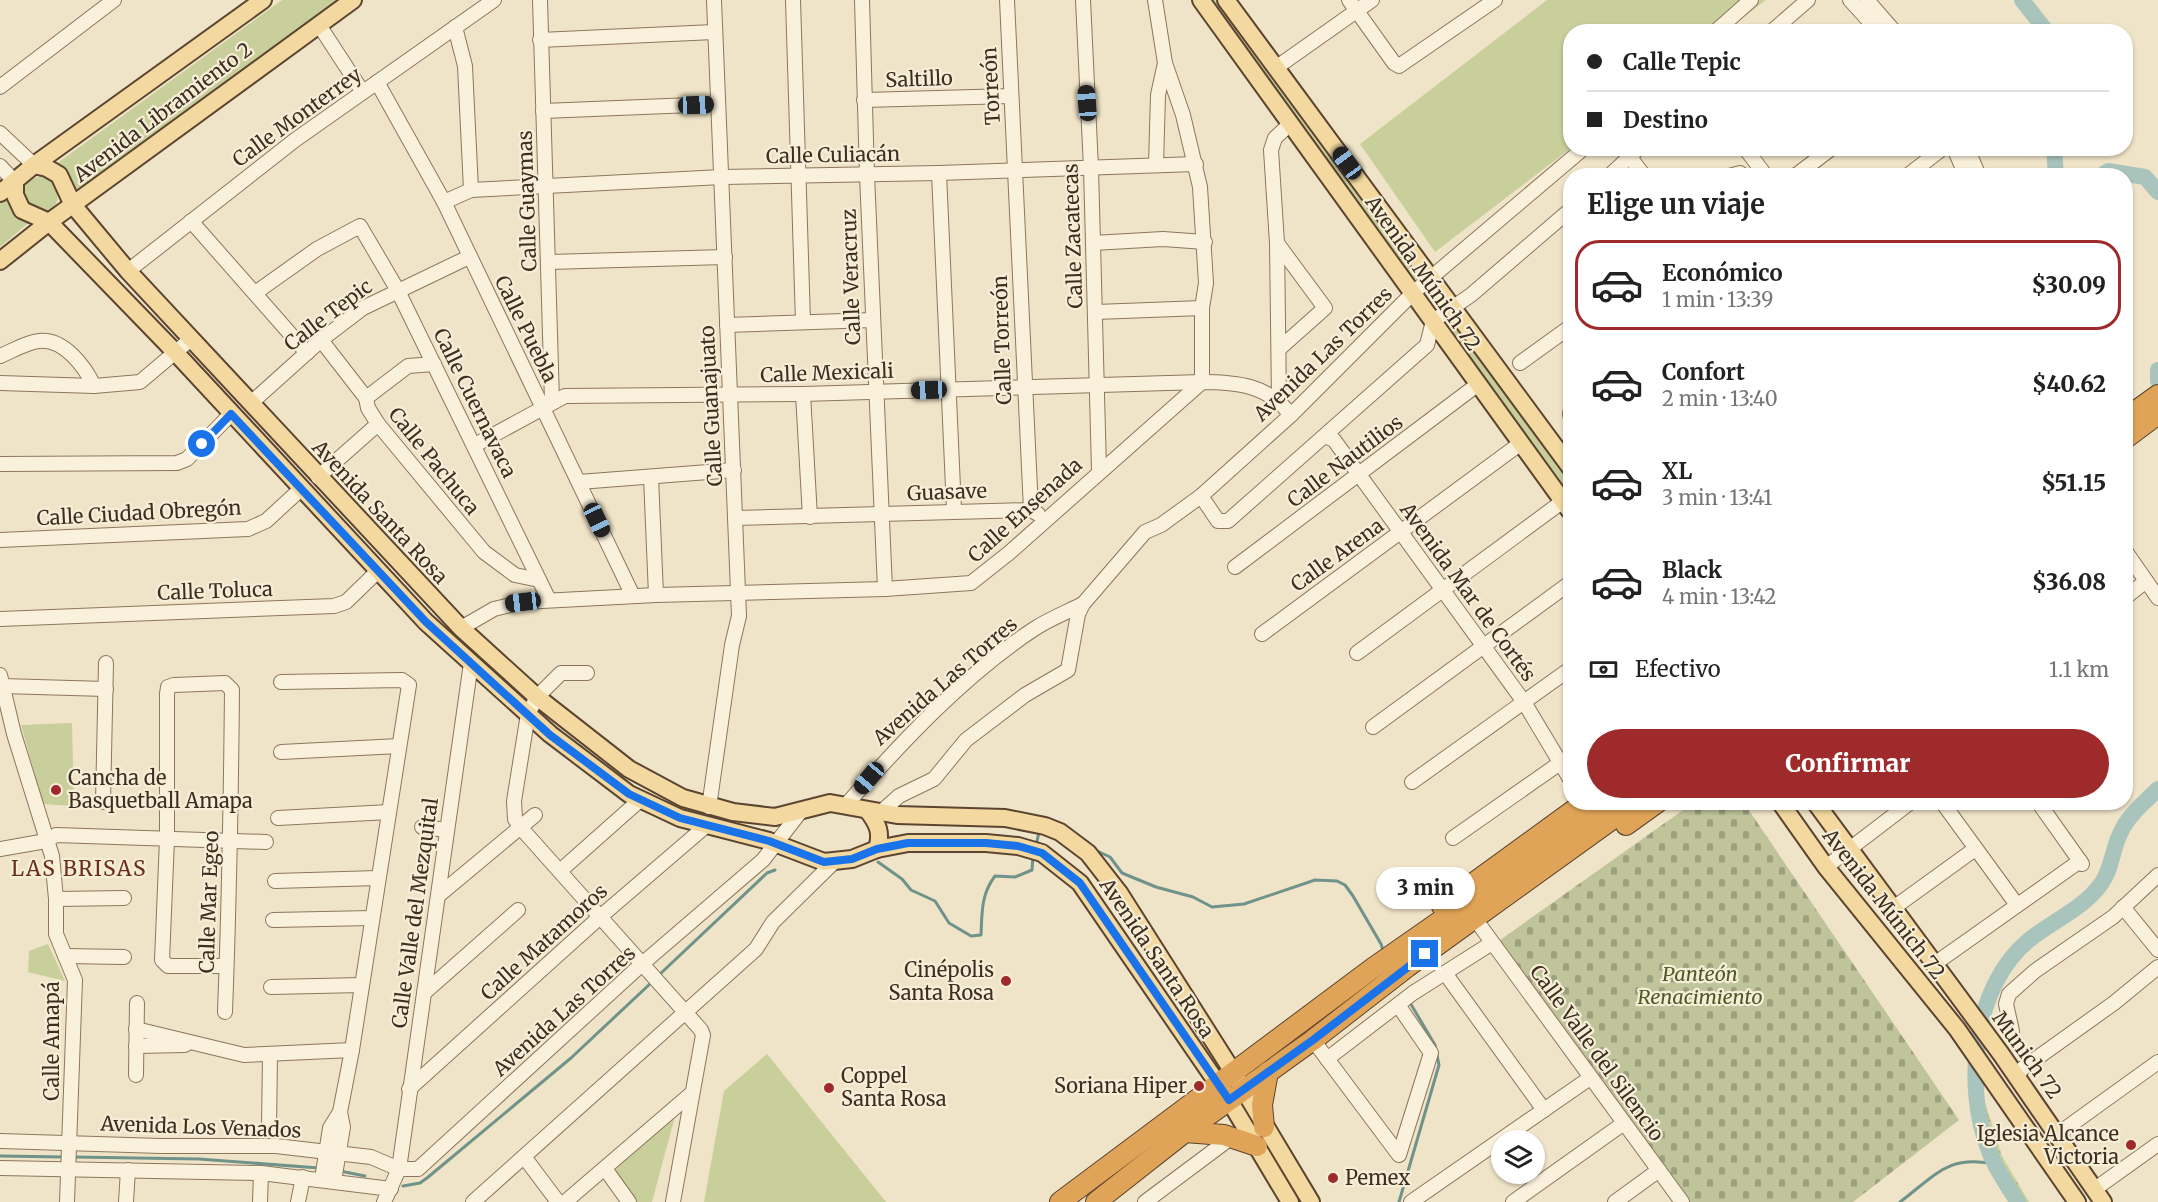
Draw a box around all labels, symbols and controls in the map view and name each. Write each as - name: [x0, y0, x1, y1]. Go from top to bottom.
- street label: Avenida Libramiento 2: [68, 36, 257, 187]
- street label: Torreón: [976, 46, 1005, 126]
- text: Calle Tepic: [1623, 48, 1741, 76]
- street label: Calle Monterrey: [227, 61, 366, 172]
- street label: Saltillo: [885, 65, 953, 92]
- car: [1077, 84, 1097, 122]
- car: [678, 95, 714, 115]
- text: Destino: [1623, 106, 1708, 134]
- street label: Calle Guaymas: [512, 130, 541, 272]
- street label: Calle Culiacán: [766, 141, 900, 168]
- car: [1329, 143, 1365, 183]
- street label: Calle Zacatecas: [1057, 163, 1088, 309]
- text: Elige un viaje: [1587, 187, 1765, 221]
- street label: Avenida Múnich 72: [1360, 189, 1486, 355]
- street label: Calle Veracruz: [836, 208, 865, 346]
- icon: car: [1590, 258, 1644, 312]
- text: Económico: [1662, 259, 1783, 287]
- street label: Calle Puebla: [490, 271, 563, 387]
- text: $30.09: [2032, 271, 2106, 299]
- street label: Calle Tepic: [279, 273, 377, 356]
- street label: Calle Torreón: [987, 275, 1016, 405]
- street label: Avenida Las Torres: [1247, 281, 1397, 427]
- text: 1 min · 13:39: [1662, 287, 1773, 312]
- street label: Calle Cuernavaca: [429, 324, 523, 482]
- street label: Calle Guanajuato: [694, 325, 727, 487]
- icon: car: [1590, 357, 1644, 411]
- street label: Calle Mexicali: [760, 358, 894, 387]
- text: Confort: [1662, 358, 1745, 386]
- text: $40.62: [2032, 370, 2106, 398]
- car: [911, 380, 947, 400]
- text: 2 min · 13:40: [1662, 386, 1778, 411]
- street label: Calle Pachuca: [384, 402, 485, 520]
- street label: Calle Nautilios: [1282, 409, 1407, 512]
- route start: [188, 430, 215, 457]
- street label: Avenida Santa Rosa: [307, 434, 454, 589]
- street label: Calle Ensenada: [962, 452, 1087, 567]
- icon: car: [1590, 456, 1644, 510]
- text: XL: [1662, 457, 1692, 485]
- text: $51.15: [2041, 469, 2106, 497]
- street label: Guasave: [907, 478, 987, 505]
- text: 3 min · 13:41: [1662, 485, 1772, 510]
- street label: Calle Ciudad Obregón: [36, 495, 242, 530]
- street label: Avenida Mar de Cortés: [1395, 497, 1542, 686]
- car: [581, 500, 613, 540]
- street label: Calle Arena: [1285, 512, 1388, 597]
- icon: car: [1590, 555, 1644, 609]
- text: Black: [1662, 556, 1722, 584]
- text: $36.08: [2032, 568, 2106, 596]
- street label: Calle Toluca: [157, 576, 273, 605]
- text: 4 min · 13:42: [1662, 584, 1776, 609]
- car: [504, 591, 542, 613]
- street label: Avenida Las Torres: [867, 611, 1022, 751]
- icon: cash: [1587, 653, 1620, 686]
- text: Efectivo: [1635, 655, 1721, 683]
- text: 1.1 km: [2049, 657, 2109, 682]
- button: Confirmar: [1587, 729, 2109, 798]
- car: [851, 758, 887, 798]
- place label: Cancha de Basquetball Amapa: [68, 765, 253, 813]
- marker: Cancha de Basquetball Amapa: [49, 783, 63, 797]
- street label: Calle Valle del Mezquital: [386, 796, 443, 1030]
- street label: Avenida Múnich 72: [1817, 823, 1951, 984]
- street label: Calle Mar Egeo: [194, 830, 223, 974]
- district label: LAS BRISAS: [11, 855, 147, 882]
- callout: 3 min: [1376, 867, 1474, 909]
- street label: Avenida Santa Rosa: [1094, 872, 1220, 1043]
- text: 3 min: [1397, 875, 1454, 900]
- street label: Calle Matamoros: [475, 878, 612, 1005]
- street label: Avenida Las Torres: [487, 940, 640, 1082]
- route end: [1411, 940, 1438, 967]
- place label: Cinépolis Santa Rosa: [888, 957, 994, 1005]
- street label: Calle Valle del Silencio: [1525, 960, 1670, 1146]
- park label: Panteón Renacimiento: [1637, 961, 1763, 1009]
- marker: Cinépolis Santa Rosa: [999, 974, 1013, 988]
- street label: Calle Amapá: [39, 981, 64, 1101]
- street label: Munich 72: [1987, 1006, 2068, 1103]
- place label: Coppel Santa Rosa: [841, 1063, 947, 1111]
- place label: Soriana Hiper: [1054, 1073, 1187, 1098]
- marker: Soriana Hiper: [1192, 1079, 1206, 1093]
- marker: Coppel Santa Rosa: [822, 1081, 836, 1095]
- street label: Avenida Los Venados: [99, 1110, 302, 1142]
- place label: Iglesia Alcance Victoria: [1977, 1121, 2119, 1169]
- map controls: [1491, 1130, 1545, 1184]
- button: layers: [1491, 1130, 1545, 1184]
- marker: Iglesia Alcance Victoria: [2124, 1138, 2138, 1152]
- place label: Pemex: [1345, 1165, 1410, 1190]
- marker: Pemex: [1326, 1171, 1340, 1185]

